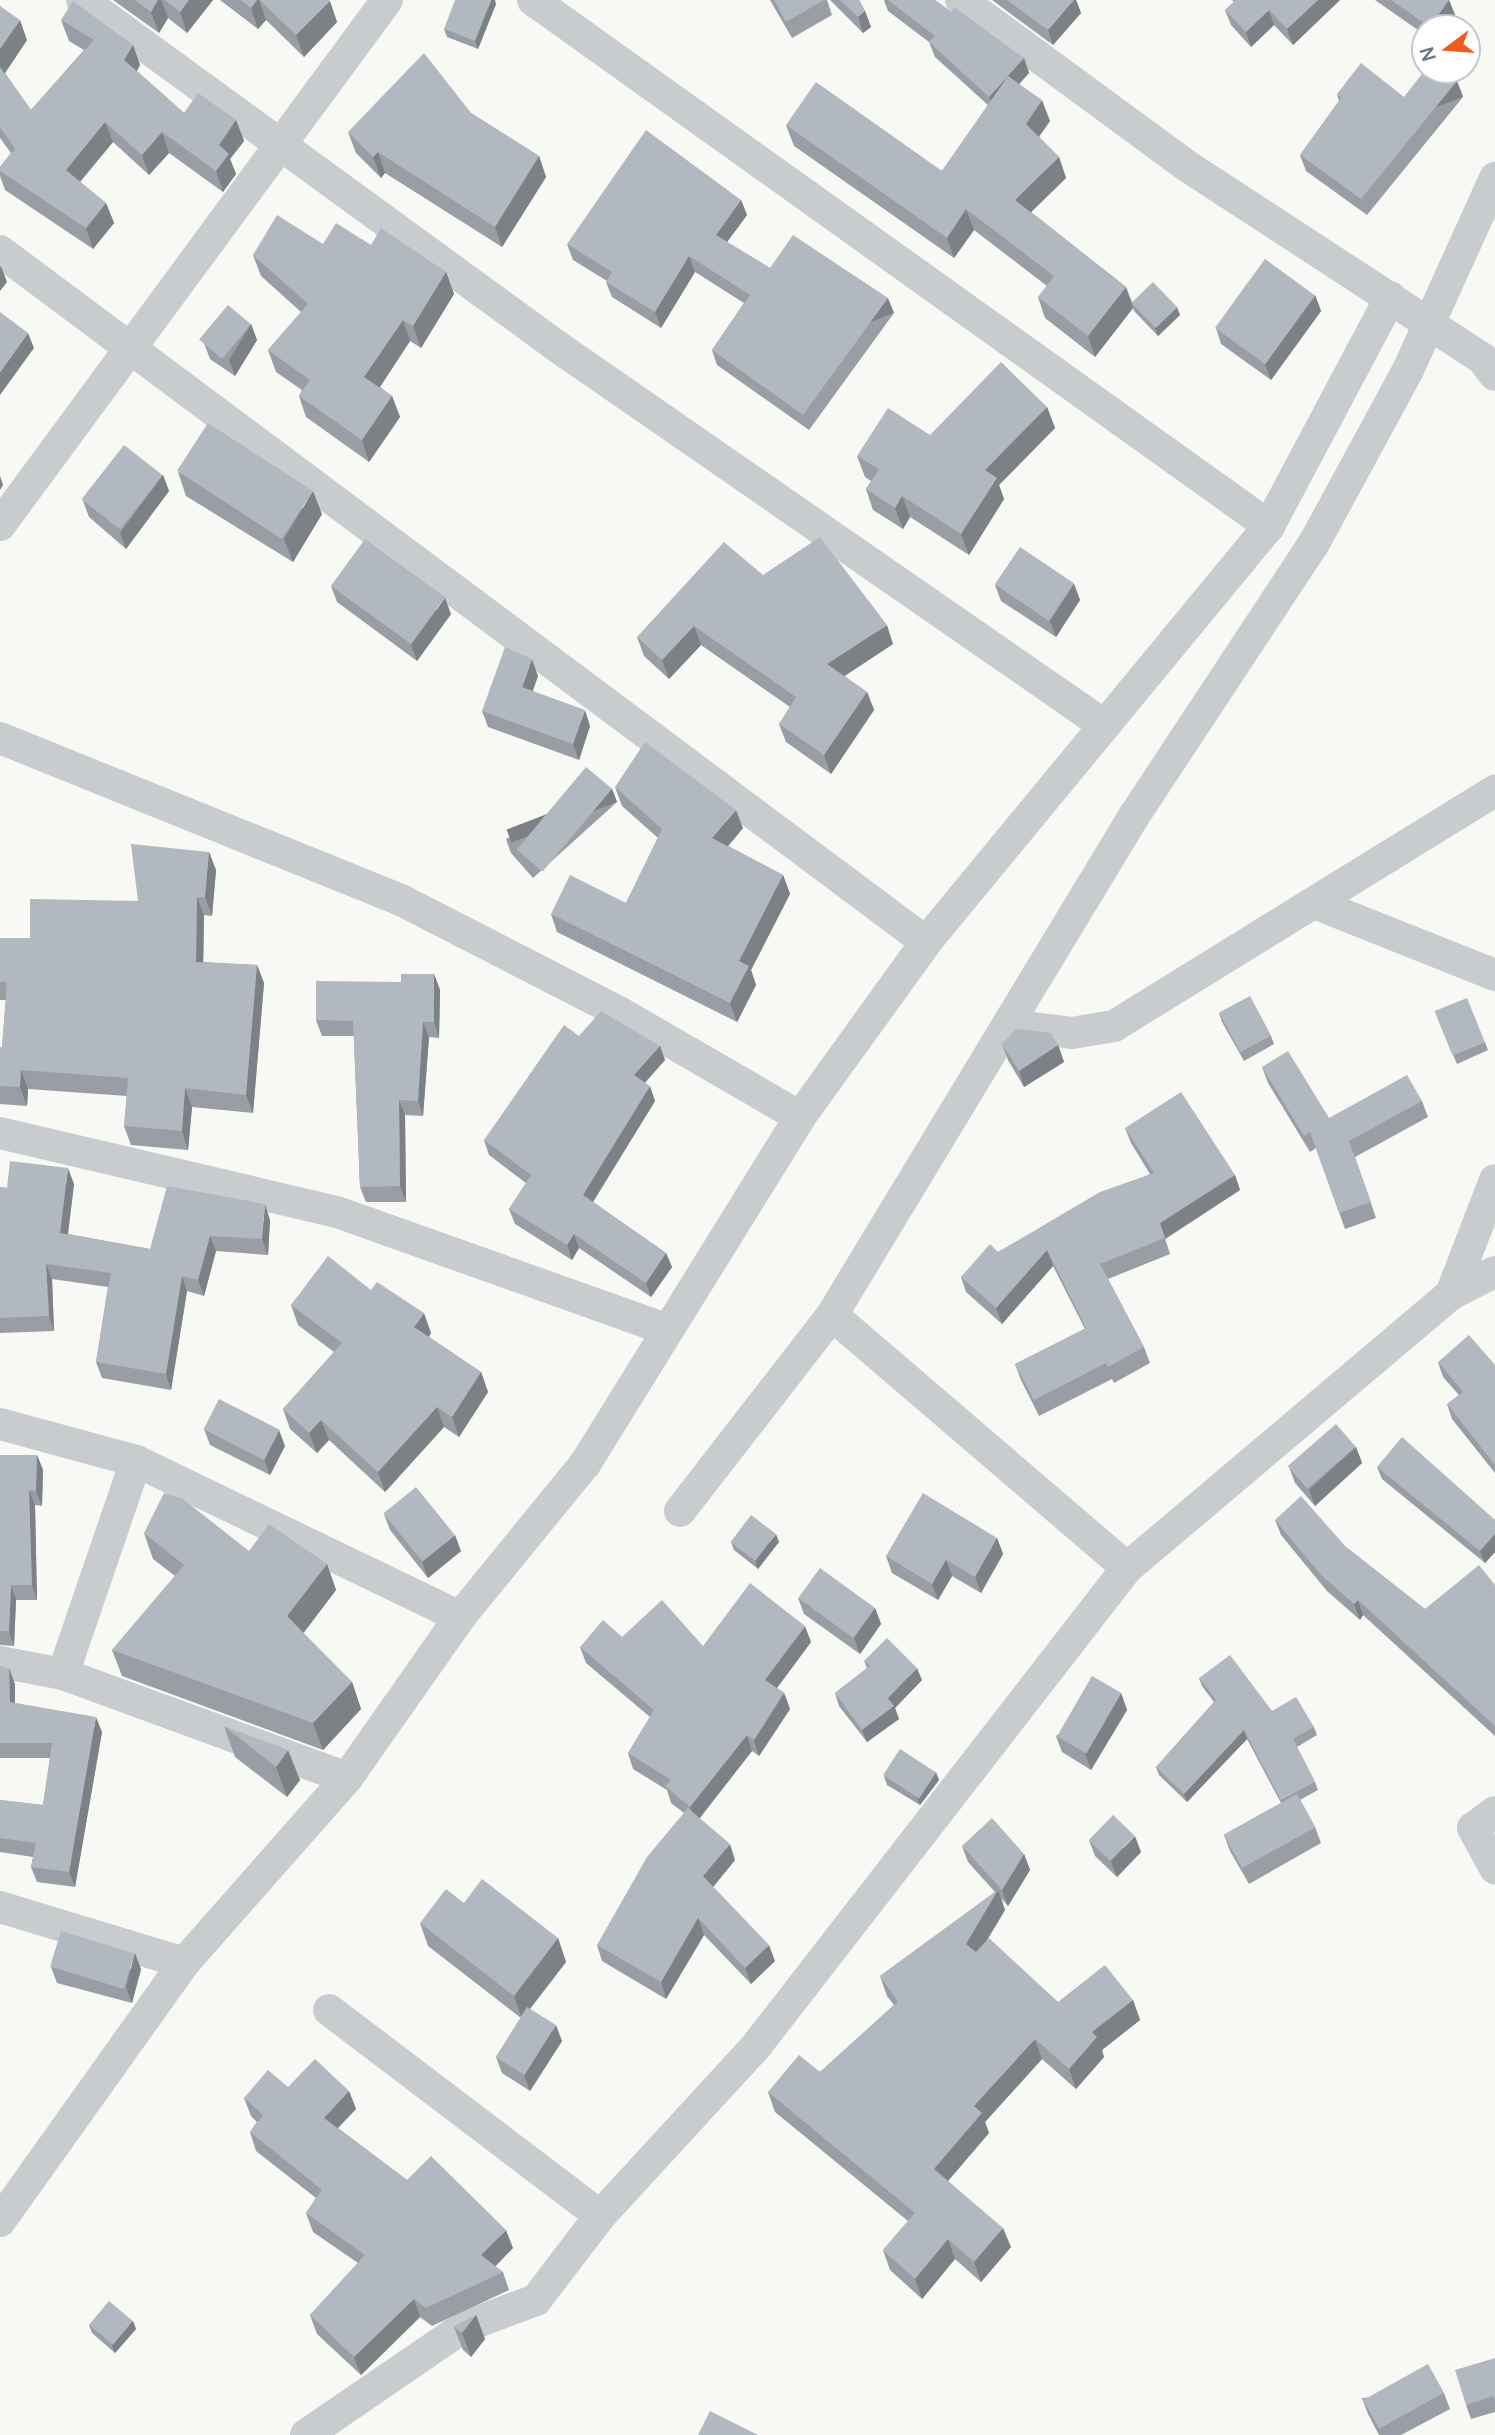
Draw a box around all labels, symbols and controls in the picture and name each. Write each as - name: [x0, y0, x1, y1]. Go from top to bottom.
- north arrow: [1411, 14, 1481, 84]
- text: N: [1413, 44, 1442, 64]

